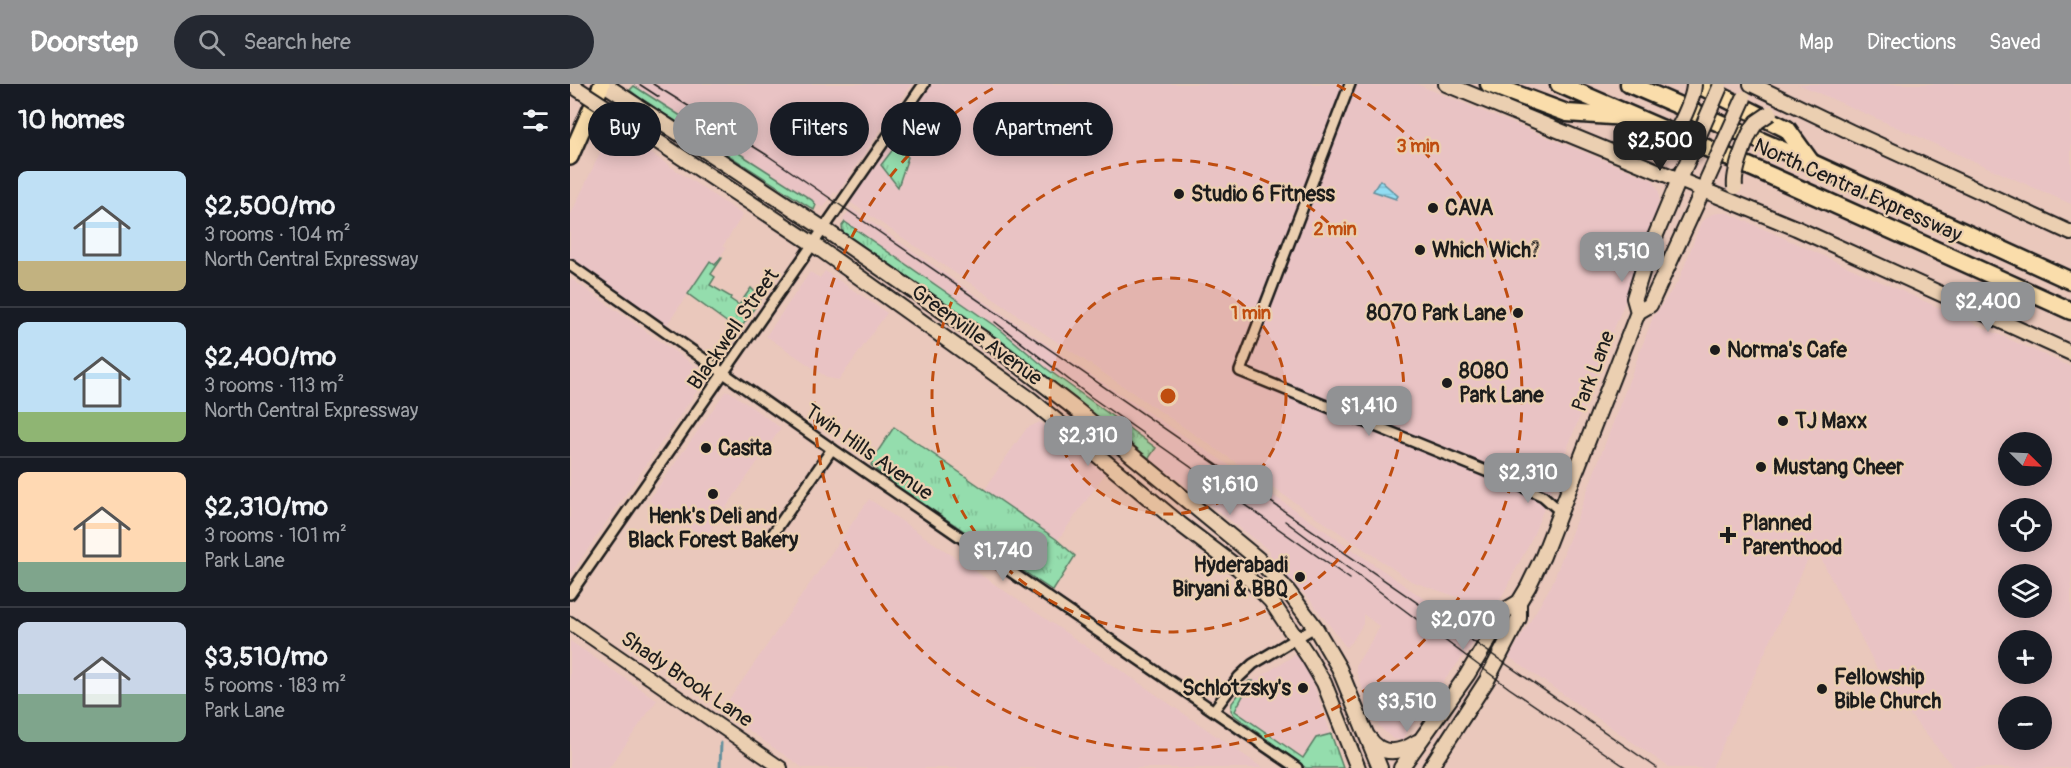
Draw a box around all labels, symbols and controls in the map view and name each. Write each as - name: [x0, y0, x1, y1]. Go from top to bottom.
- search box: [174, 15, 594, 69]
- text: Doorstep: [30, 25, 138, 60]
- icon: search: [195, 26, 228, 59]
- text: Search here: [243, 28, 351, 56]
- text: Map: [1799, 29, 1834, 56]
- text: Directions: [1867, 29, 1956, 56]
- text: Saved: [1989, 29, 2041, 56]
- chip: Buy: [588, 102, 661, 156]
- chip: Rent: [673, 102, 758, 156]
- chip: Filters: [770, 102, 869, 156]
- chip: New: [881, 102, 961, 156]
- chip: Apartment: [973, 102, 1113, 156]
- text: 10 homes: [18, 104, 124, 136]
- icon: filters: [519, 104, 552, 137]
- pin: $2,500: [1611, 121, 1709, 172]
- text: $2,500: [1627, 128, 1693, 153]
- street label: North Central Expressway: [1749, 132, 1966, 249]
- text: 3 min: [1396, 135, 1440, 158]
- place label: Studio 6 Fitness: [1191, 181, 1335, 208]
- marker: Studio 6 Fitness: [1172, 187, 1186, 201]
- text: $2,500/mo: [204, 190, 335, 222]
- icon: home: [66, 195, 138, 267]
- place label: CAVA: [1445, 195, 1494, 222]
- marker: CAVA: [1426, 201, 1440, 215]
- text: 2 min: [1313, 218, 1357, 241]
- text: 3 rooms · 104 m²: [204, 222, 351, 247]
- pin: $1,510: [1573, 232, 1671, 283]
- place label: Which Wich?: [1432, 237, 1540, 264]
- text: $1,510: [1594, 239, 1650, 264]
- marker: Which Wich?: [1413, 243, 1427, 257]
- text: North Central Expressway: [204, 247, 418, 272]
- street label: Blackwell Street: [682, 263, 786, 395]
- street label: Greenville Avenue: [906, 279, 1048, 392]
- pin: $2,400: [1939, 282, 2037, 333]
- text: $2,400: [1955, 289, 2021, 314]
- place label: 8070 Park Lane: [1367, 300, 1507, 327]
- text: 1 min: [1231, 302, 1271, 325]
- marker: 8070 Park Lane: [1511, 306, 1525, 320]
- street label: Park Lane: [1566, 326, 1621, 415]
- place label: Norma's Cafe: [1727, 337, 1847, 364]
- text: $2,400/mo: [204, 341, 336, 373]
- marker: Norma's Cafe: [1708, 343, 1722, 357]
- icon: home: [66, 346, 138, 418]
- place label: 8080 Park Lane: [1459, 358, 1544, 409]
- text: 3 rooms · 113 m²: [204, 373, 344, 398]
- marker: 8080 Park Lane: [1440, 376, 1454, 390]
- centre of rings: [1158, 386, 1178, 406]
- pin: $1,410: [1320, 386, 1418, 437]
- text: $1,410: [1341, 393, 1397, 418]
- text: North Central Expressway: [204, 398, 418, 423]
- street label: Twin Hills Avenue: [799, 398, 939, 507]
- place label: TJ Maxx: [1794, 408, 1867, 435]
- marker: TJ Maxx: [1776, 414, 1790, 428]
- pin: $2,310: [1039, 416, 1137, 467]
- text: $2,310: [1058, 423, 1118, 448]
- north arrow: [1998, 432, 2052, 486]
- map controls: [1998, 432, 2052, 750]
- place label: Casita: [718, 435, 772, 462]
- marker: Casita: [699, 441, 713, 455]
- pin: $2,310: [1479, 453, 1577, 504]
- place label: Mustang Cheer: [1773, 454, 1904, 481]
- text: $2,310: [1498, 460, 1558, 485]
- marker: Mustang Cheer: [1754, 460, 1768, 474]
- pin: $1,610: [1181, 465, 1279, 516]
- text: $1,610: [1202, 472, 1258, 497]
- marker: Henk's Deli and Black Forest Bakery: [706, 487, 720, 501]
- text: $2,310/mo: [204, 491, 328, 523]
- icon: home: [66, 496, 138, 568]
- button: locate: [1998, 498, 2052, 552]
- place label: Henk's Deli and Black Forest Bakery: [628, 503, 798, 554]
- place label: Planned Parenthood: [1742, 510, 1842, 561]
- text: 3 rooms · 101 m²: [204, 523, 347, 548]
- marker: Planned Parenthood: [1719, 526, 1737, 544]
- pin: $1,740: [954, 531, 1052, 582]
- text: $1,740: [973, 538, 1033, 563]
- text: Park Lane: [204, 548, 285, 573]
- place label: Hyderabadi Biryani & BBQ: [1172, 552, 1288, 603]
- button: layers: [1998, 564, 2052, 618]
- marker: Hyderabadi Biryani & BBQ: [1293, 570, 1307, 584]
- pin: $2,070: [1414, 600, 1512, 651]
- text: $2,070: [1431, 607, 1496, 632]
- street label: Shady Brook Lane: [615, 625, 759, 734]
- button: +: [1998, 630, 2052, 684]
- text: $3,510/mo: [204, 641, 328, 673]
- icon: home: [66, 646, 138, 718]
- place label: Fellowship Bible Church: [1834, 664, 1941, 715]
- text: 5 rooms · 183 m²: [204, 673, 346, 698]
- place label: Schlotzsky's: [1182, 675, 1292, 702]
- marker: Schlotzsky's: [1296, 681, 1310, 695]
- pin: $3,510: [1358, 682, 1456, 733]
- marker: Fellowship Bible Church: [1815, 682, 1829, 696]
- text: $3,510: [1377, 689, 1437, 714]
- button: −: [1998, 696, 2052, 750]
- text: Park Lane: [204, 698, 285, 723]

